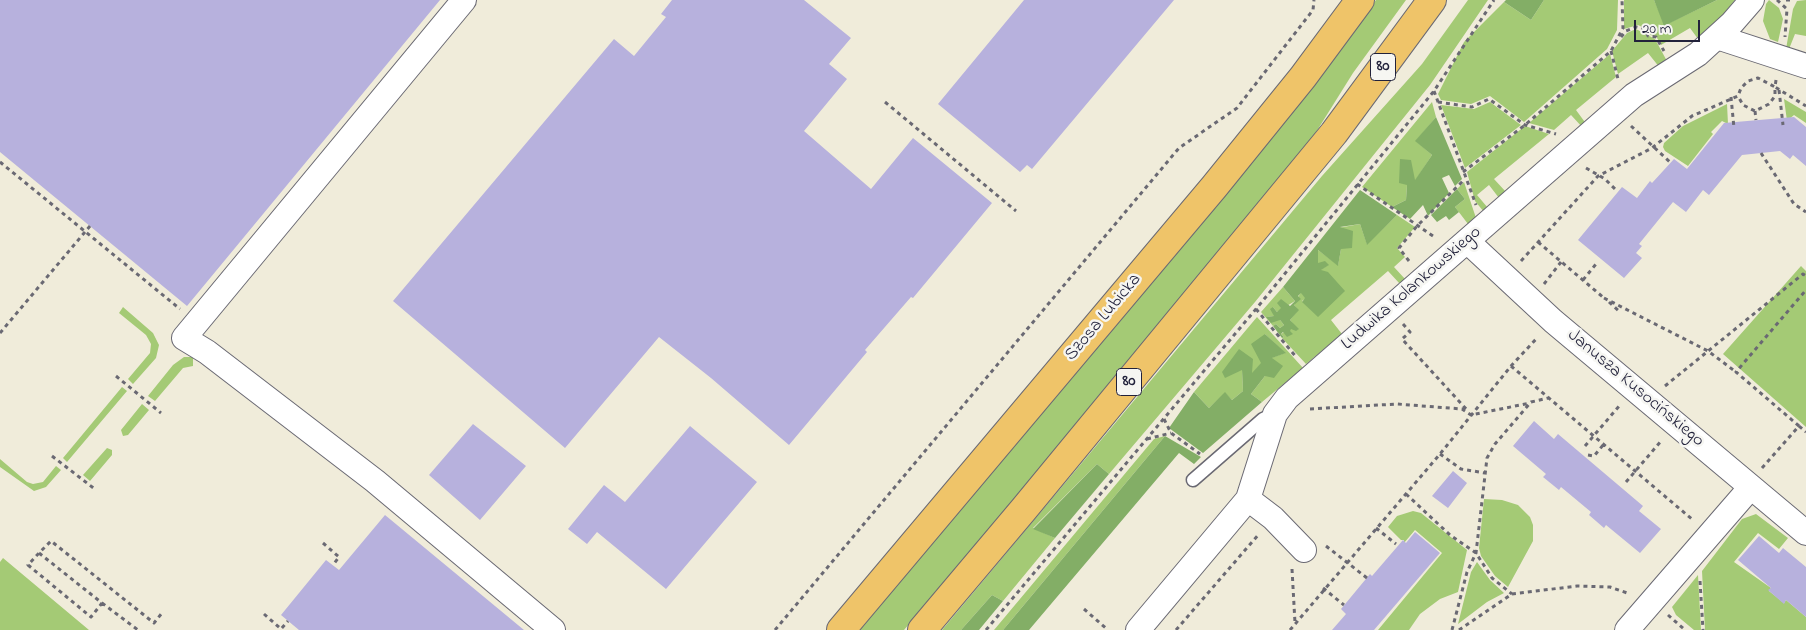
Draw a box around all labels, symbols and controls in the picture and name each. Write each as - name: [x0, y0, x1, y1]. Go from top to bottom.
- scale bar: [1636, 10, 1702, 42]
- text: 20 m: [1642, 18, 1671, 40]
- road number: 80: [1370, 54, 1396, 80]
- street label: Ludwika Kolankowskiego: [1338, 222, 1486, 356]
- street label: Szosa Lubicka: [1061, 270, 1147, 366]
- street label: Janusza Kusocińskiego: [1562, 325, 1708, 453]
- road number: 80: [1116, 368, 1142, 396]

